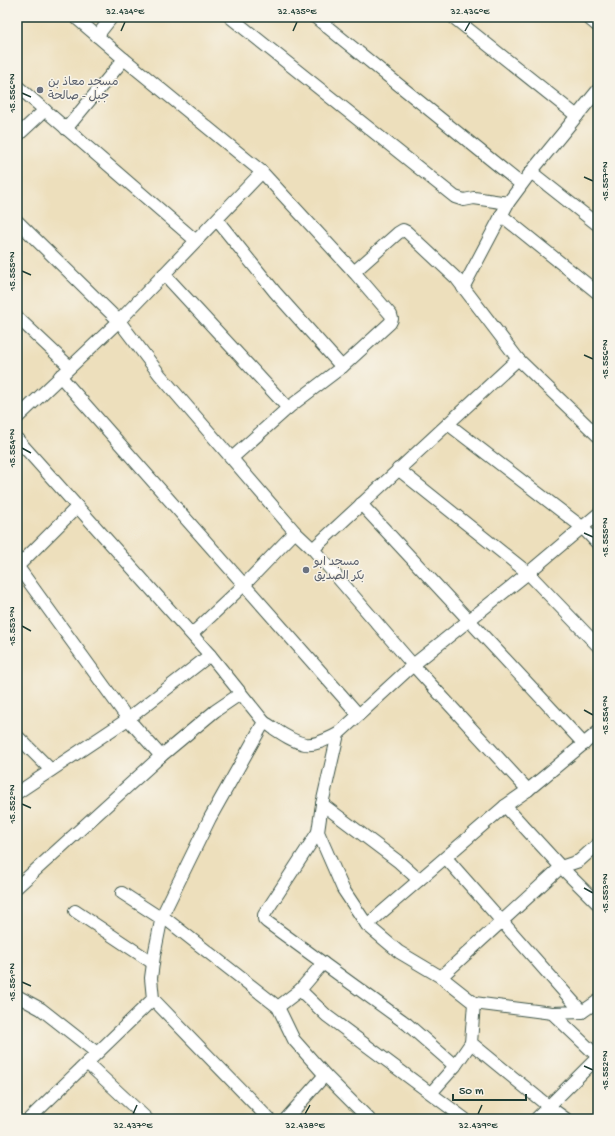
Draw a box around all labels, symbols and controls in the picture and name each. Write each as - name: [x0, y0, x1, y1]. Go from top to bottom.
- text: 32.434°E: [105, 6, 145, 18]
- text: 32.435°E: [276, 6, 317, 18]
- text: 32.436°E: [450, 6, 490, 18]
- text: 15.556°N: [7, 73, 19, 114]
- place label: مسجد معاذ بن جبل - صالحة: [48, 76, 118, 104]
- marker: مسجد معاذ بن جبل - صالحة: [35, 85, 45, 95]
- text: 15.557°N: [600, 161, 612, 202]
- text: 15.555°N: [7, 251, 19, 292]
- text: 15.556°N: [600, 339, 612, 380]
- text: 15.554°N: [7, 428, 19, 468]
- text: 15.555°N: [600, 517, 612, 558]
- place label: مسجد ابو بكر الصديق: [313, 556, 364, 584]
- marker: مسجد ابو بكر الصديق: [301, 565, 311, 575]
- text: 15.553°N: [7, 606, 19, 647]
- text: 15.554°N: [600, 695, 612, 735]
- text: 15.552°N: [7, 784, 19, 824]
- text: 15.553°N: [600, 873, 612, 914]
- text: 15.551°N: [7, 963, 19, 1002]
- text: 15.552°N: [600, 1050, 612, 1090]
- scale bar: [453, 1076, 526, 1102]
- text: 50 m: [459, 1085, 484, 1099]
- text: 32.437°E: [112, 1120, 153, 1132]
- text: 32.438°E: [284, 1120, 325, 1132]
- text: 32.439°E: [458, 1120, 498, 1132]

